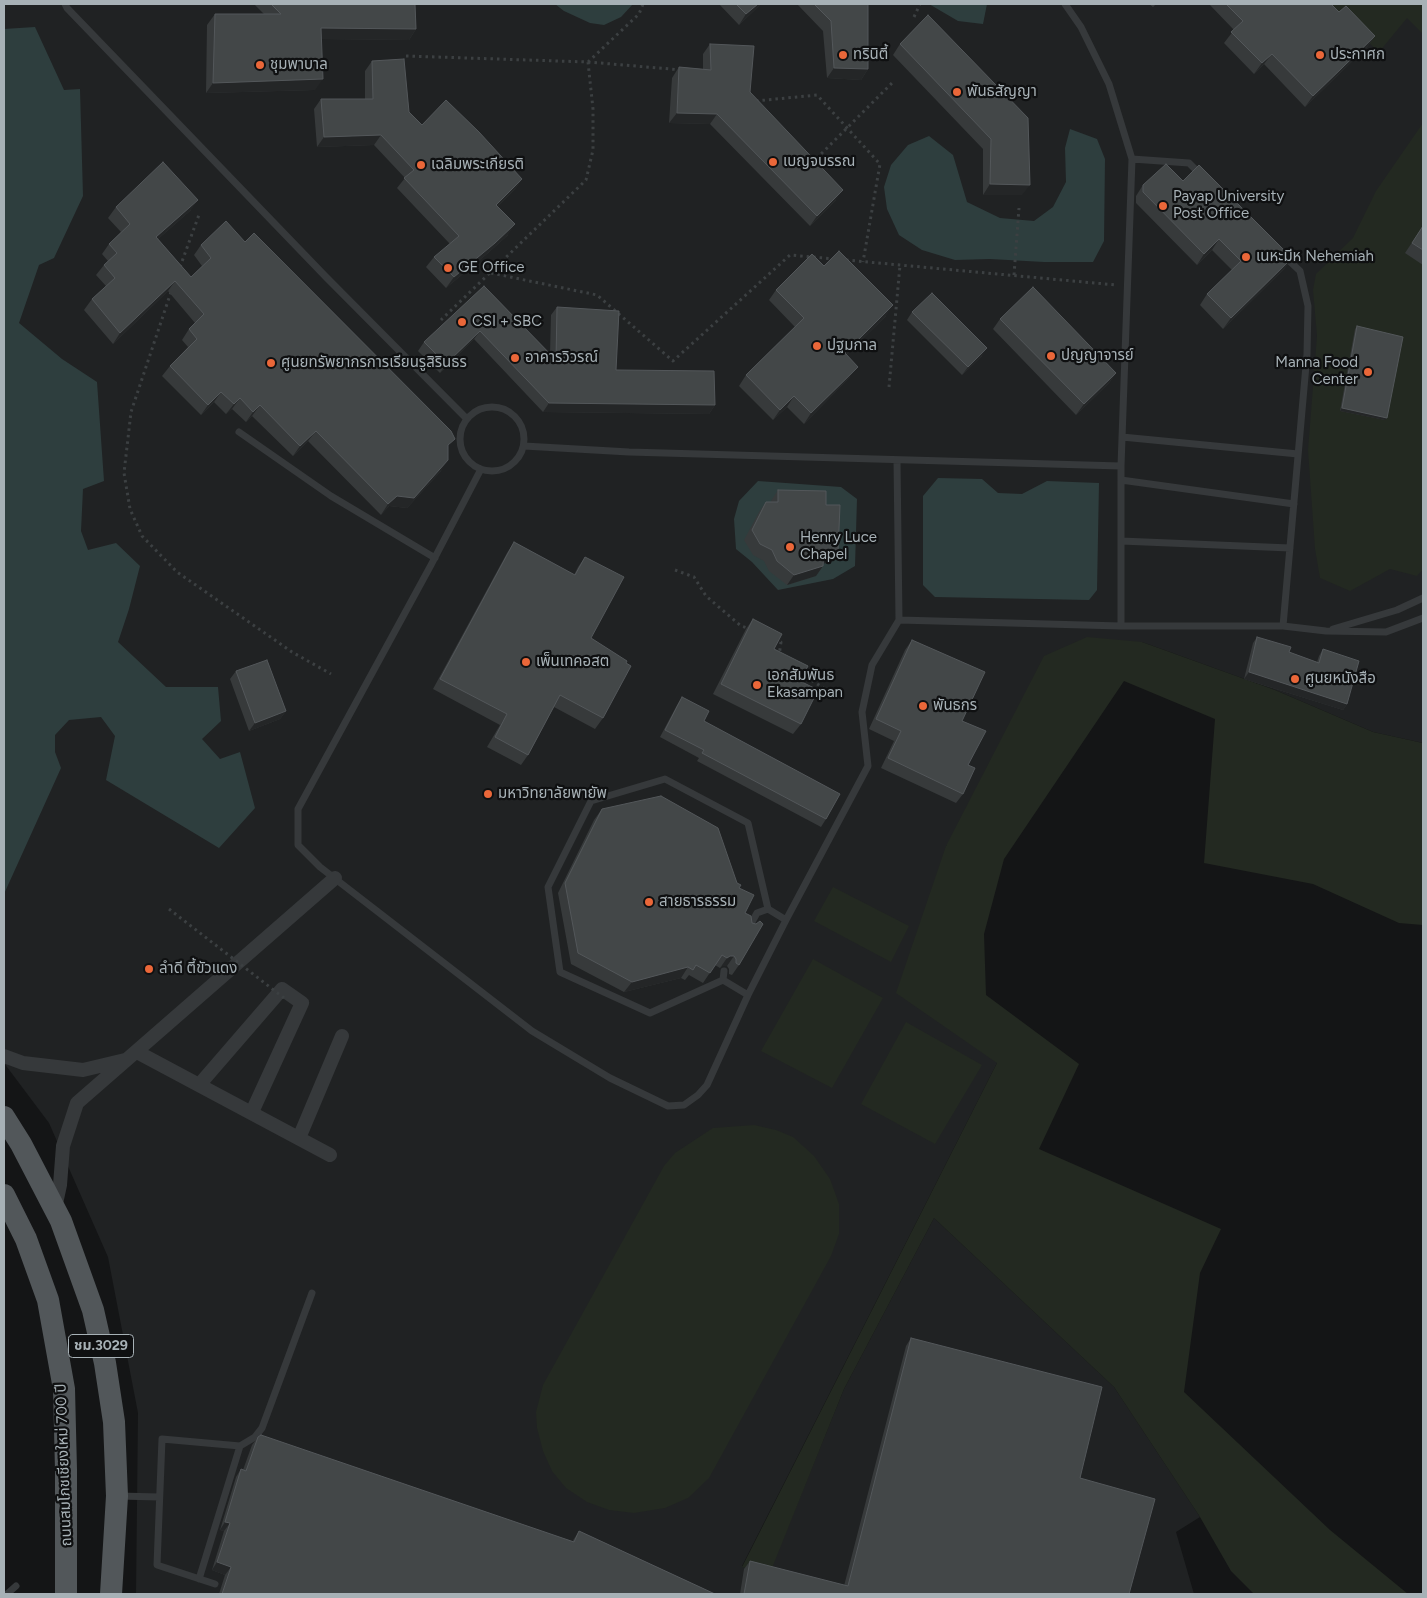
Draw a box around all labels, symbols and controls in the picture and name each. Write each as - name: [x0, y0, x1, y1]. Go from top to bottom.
- place label: ทรินิตี้: [853, 46, 888, 64]
- place label: ประกาศก: [1330, 46, 1385, 64]
- marker: ทรินิตี้: [837, 49, 849, 61]
- marker: ประกาศก: [1314, 49, 1326, 61]
- place label: ชุมพาบาล: [270, 56, 328, 74]
- marker: ชุมพาบาล: [254, 59, 266, 71]
- place label: พันธสัญญา: [967, 83, 1037, 101]
- marker: พันธสัญญา: [951, 86, 963, 98]
- place label: เบญจบรรณ: [783, 153, 855, 171]
- place label: เฉลิมพระเกียรติ: [431, 156, 524, 174]
- marker: เบญจบรรณ: [767, 156, 779, 168]
- marker: เฉลิมพระเกียรติ: [415, 159, 427, 171]
- place label: Payap University Post Office: [1173, 188, 1284, 223]
- marker: Payap University Post Office: [1157, 200, 1169, 212]
- place label: เนหะมีห Nehemiah: [1256, 248, 1374, 266]
- marker: เนหะมีห Nehemiah: [1240, 251, 1252, 263]
- place label: GE Office: [458, 259, 524, 277]
- marker: GE Office: [442, 262, 454, 274]
- place label: CSI + SBC: [472, 313, 542, 331]
- marker: CSI + SBC: [456, 316, 468, 328]
- place label: ปฐมกาล: [827, 337, 877, 355]
- marker: ปฐมกาล: [811, 340, 823, 352]
- place label: ปญญาจารย์: [1061, 347, 1134, 365]
- place label: อาคารวิวรณ์: [525, 349, 598, 367]
- marker: ปญญาจารย์: [1045, 350, 1057, 362]
- marker: อาคารวิวรณ์: [509, 352, 521, 364]
- place label: ศูนยทรัพยากรการเรียนรูสิรินธร: [281, 354, 467, 372]
- place label: Manna Food Center: [1275, 354, 1358, 389]
- marker: ศูนยทรัพยากรการเรียนรูสิรินธร: [265, 357, 277, 369]
- marker: Manna Food Center: [1362, 366, 1374, 378]
- place label: Henry Luce Chapel: [800, 529, 877, 564]
- marker: Henry Luce Chapel: [784, 541, 796, 553]
- place label: เพ็นเทคอสต: [536, 653, 609, 671]
- marker: เพ็นเทคอสต: [520, 656, 532, 668]
- place label: เอกสัมพันธ Ekasampan: [767, 667, 843, 702]
- place label: ศูนยหนังสือ: [1305, 670, 1376, 688]
- marker: ศูนยหนังสือ: [1289, 673, 1301, 685]
- marker: เอกสัมพันธ Ekasampan: [751, 679, 763, 691]
- place label: พันธกร: [933, 697, 977, 715]
- marker: พันธกร: [917, 700, 929, 712]
- place label: มหาวิทยาลัยพายัพ: [498, 785, 607, 803]
- marker: มหาวิทยาลัยพายัพ: [482, 788, 494, 800]
- place label: สายธารธรรม: [659, 893, 736, 911]
- marker: สายธารธรรม: [643, 896, 655, 908]
- place label: ลำดี ตี้ขัวแดง: [159, 960, 237, 978]
- marker: ลำดี ตี้ขัวแดง: [143, 963, 155, 975]
- road number: ชม.3029: [68, 1334, 134, 1358]
- street label: ถนนสมโภชเชียงใหม่ 700 ปี: [52, 1383, 76, 1547]

